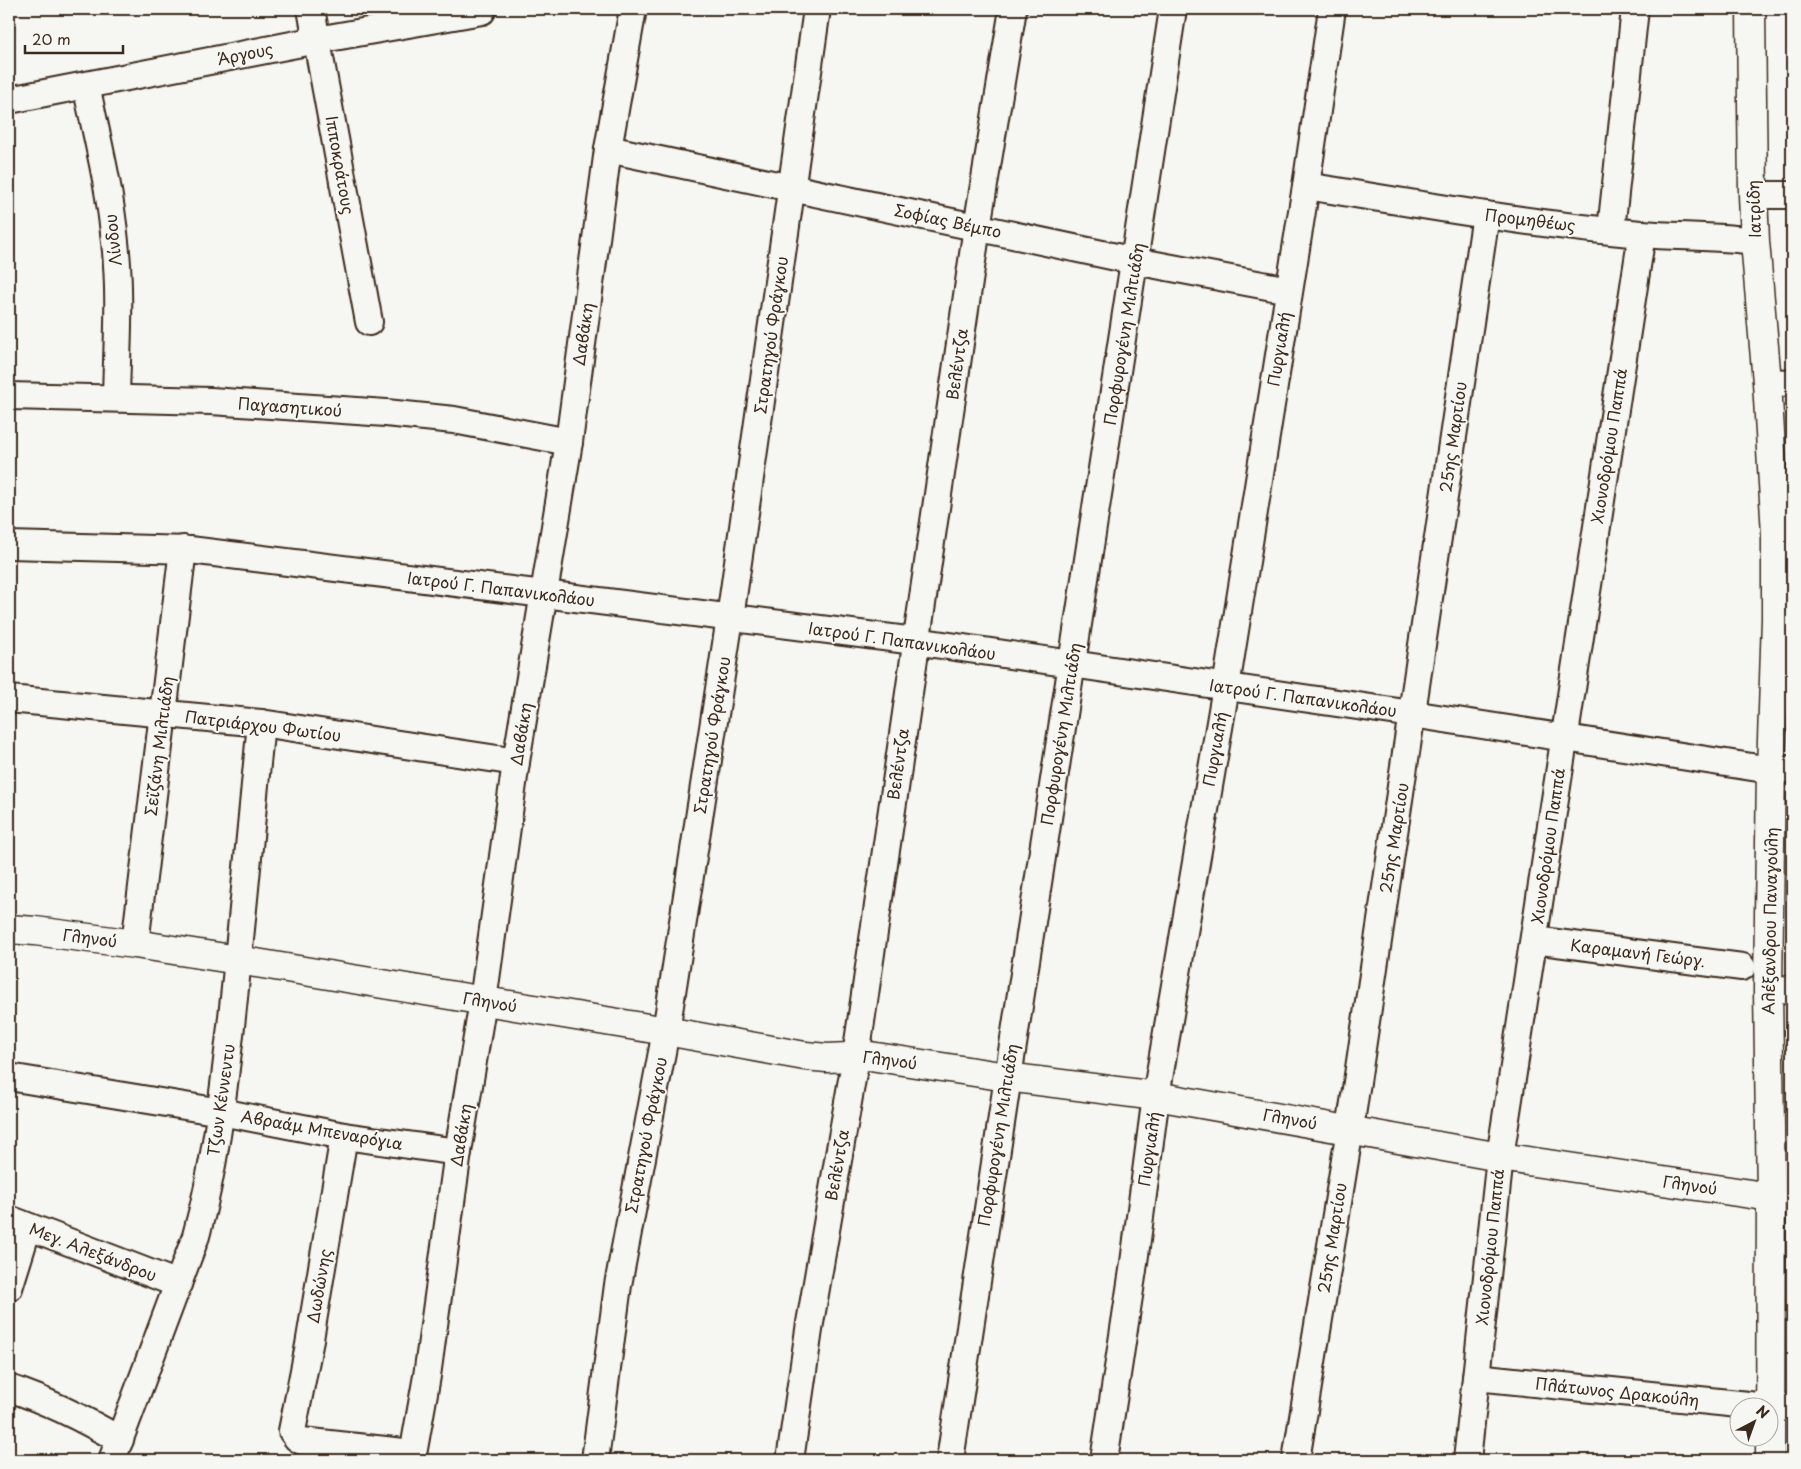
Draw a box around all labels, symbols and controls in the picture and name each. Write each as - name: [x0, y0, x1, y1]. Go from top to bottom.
- scale bar: [25, 22, 122, 54]
- text: 20 m: [32, 27, 71, 50]
- street label: Άργους: [215, 36, 275, 70]
- street label: Ιπποκράτους: [320, 114, 361, 216]
- street label: Ιατρίδη: [1740, 180, 1766, 238]
- street label: Σοφίας Βέμπο: [892, 197, 1004, 243]
- street label: Προμηθέως: [1483, 202, 1577, 236]
- street label: Λίνδου: [97, 213, 127, 267]
- street label: Πορφυρογένη Μιλτιάδη: [1097, 241, 1149, 427]
- street label: Στρατηγού Φράγκου: [747, 255, 793, 415]
- street label: Δαβάκη: [566, 301, 598, 367]
- street label: Πυργιαλή: [1260, 310, 1296, 388]
- street label: Βελέντζα: [939, 326, 973, 401]
- street label: Χιονοδρόμου Παππά: [1584, 366, 1632, 525]
- street label: 25ης Μαρτίου: [1432, 380, 1472, 494]
- street label: Παγασητικού: [237, 390, 343, 422]
- street label: Ιατρού Γ. Παπανικολάου: [406, 565, 596, 611]
- street label: Ιατρού Γ. Παπανικολάου: [807, 615, 997, 665]
- street label: Πορφυρογένη Μιλτιάδη: [1034, 641, 1086, 827]
- street label: Στρατηγού Φράγκου: [687, 655, 735, 815]
- street label: Ιατρού Γ. Παπανικολάου: [1208, 672, 1398, 722]
- street label: Σεϊζάνη Μιλτιάδη: [138, 675, 178, 817]
- street label: Δαβάκη: [503, 701, 537, 767]
- street label: Πατριάρχου Φωτίου: [184, 704, 343, 747]
- street label: Πυργιαλή: [1196, 710, 1232, 788]
- street label: Βελέντζα: [880, 726, 914, 801]
- street label: Χιονοδρόμου Παππά: [1524, 766, 1570, 925]
- street label: 25ης Μαρτίου: [1372, 781, 1414, 895]
- street label: Αλέξανδρου Παναγούλη: [1755, 827, 1783, 1015]
- street label: Γληνού: [61, 922, 119, 952]
- street label: Καραμανή Γεώργ.: [1569, 932, 1707, 972]
- street label: Γληνού: [461, 985, 519, 1017]
- street label: Τζων Κέννεντυ: [200, 1042, 240, 1158]
- street label: Πορφυρογένη Μιλτιάδη: [971, 1042, 1023, 1228]
- street label: Γληνού: [861, 1044, 919, 1074]
- street label: Στρατηγού Φράγκου: [618, 1055, 672, 1215]
- street label: Γληνού: [1261, 1101, 1319, 1135]
- street label: Δαβάκη: [443, 1102, 477, 1168]
- street label: Αβραάμ Μπεναρόγια: [239, 1103, 405, 1155]
- street label: Πυργιαλή: [1131, 1110, 1165, 1188]
- street label: Βελέντζα: [818, 1127, 854, 1202]
- street label: Χιονοδρόμου Παππά: [1469, 1167, 1509, 1326]
- street label: Γληνού: [1661, 1168, 1719, 1200]
- street label: 25ης Μαρτίου: [1310, 1181, 1352, 1295]
- street label: Μεγ. Αλεξάνδρου: [26, 1216, 161, 1286]
- street label: Δωδώνης: [300, 1247, 336, 1325]
- street label: Πλάτωνος Δρακούλη: [1534, 1370, 1701, 1412]
- north arrow: [1728, 1396, 1778, 1446]
- text: N: [1752, 1400, 1774, 1423]

